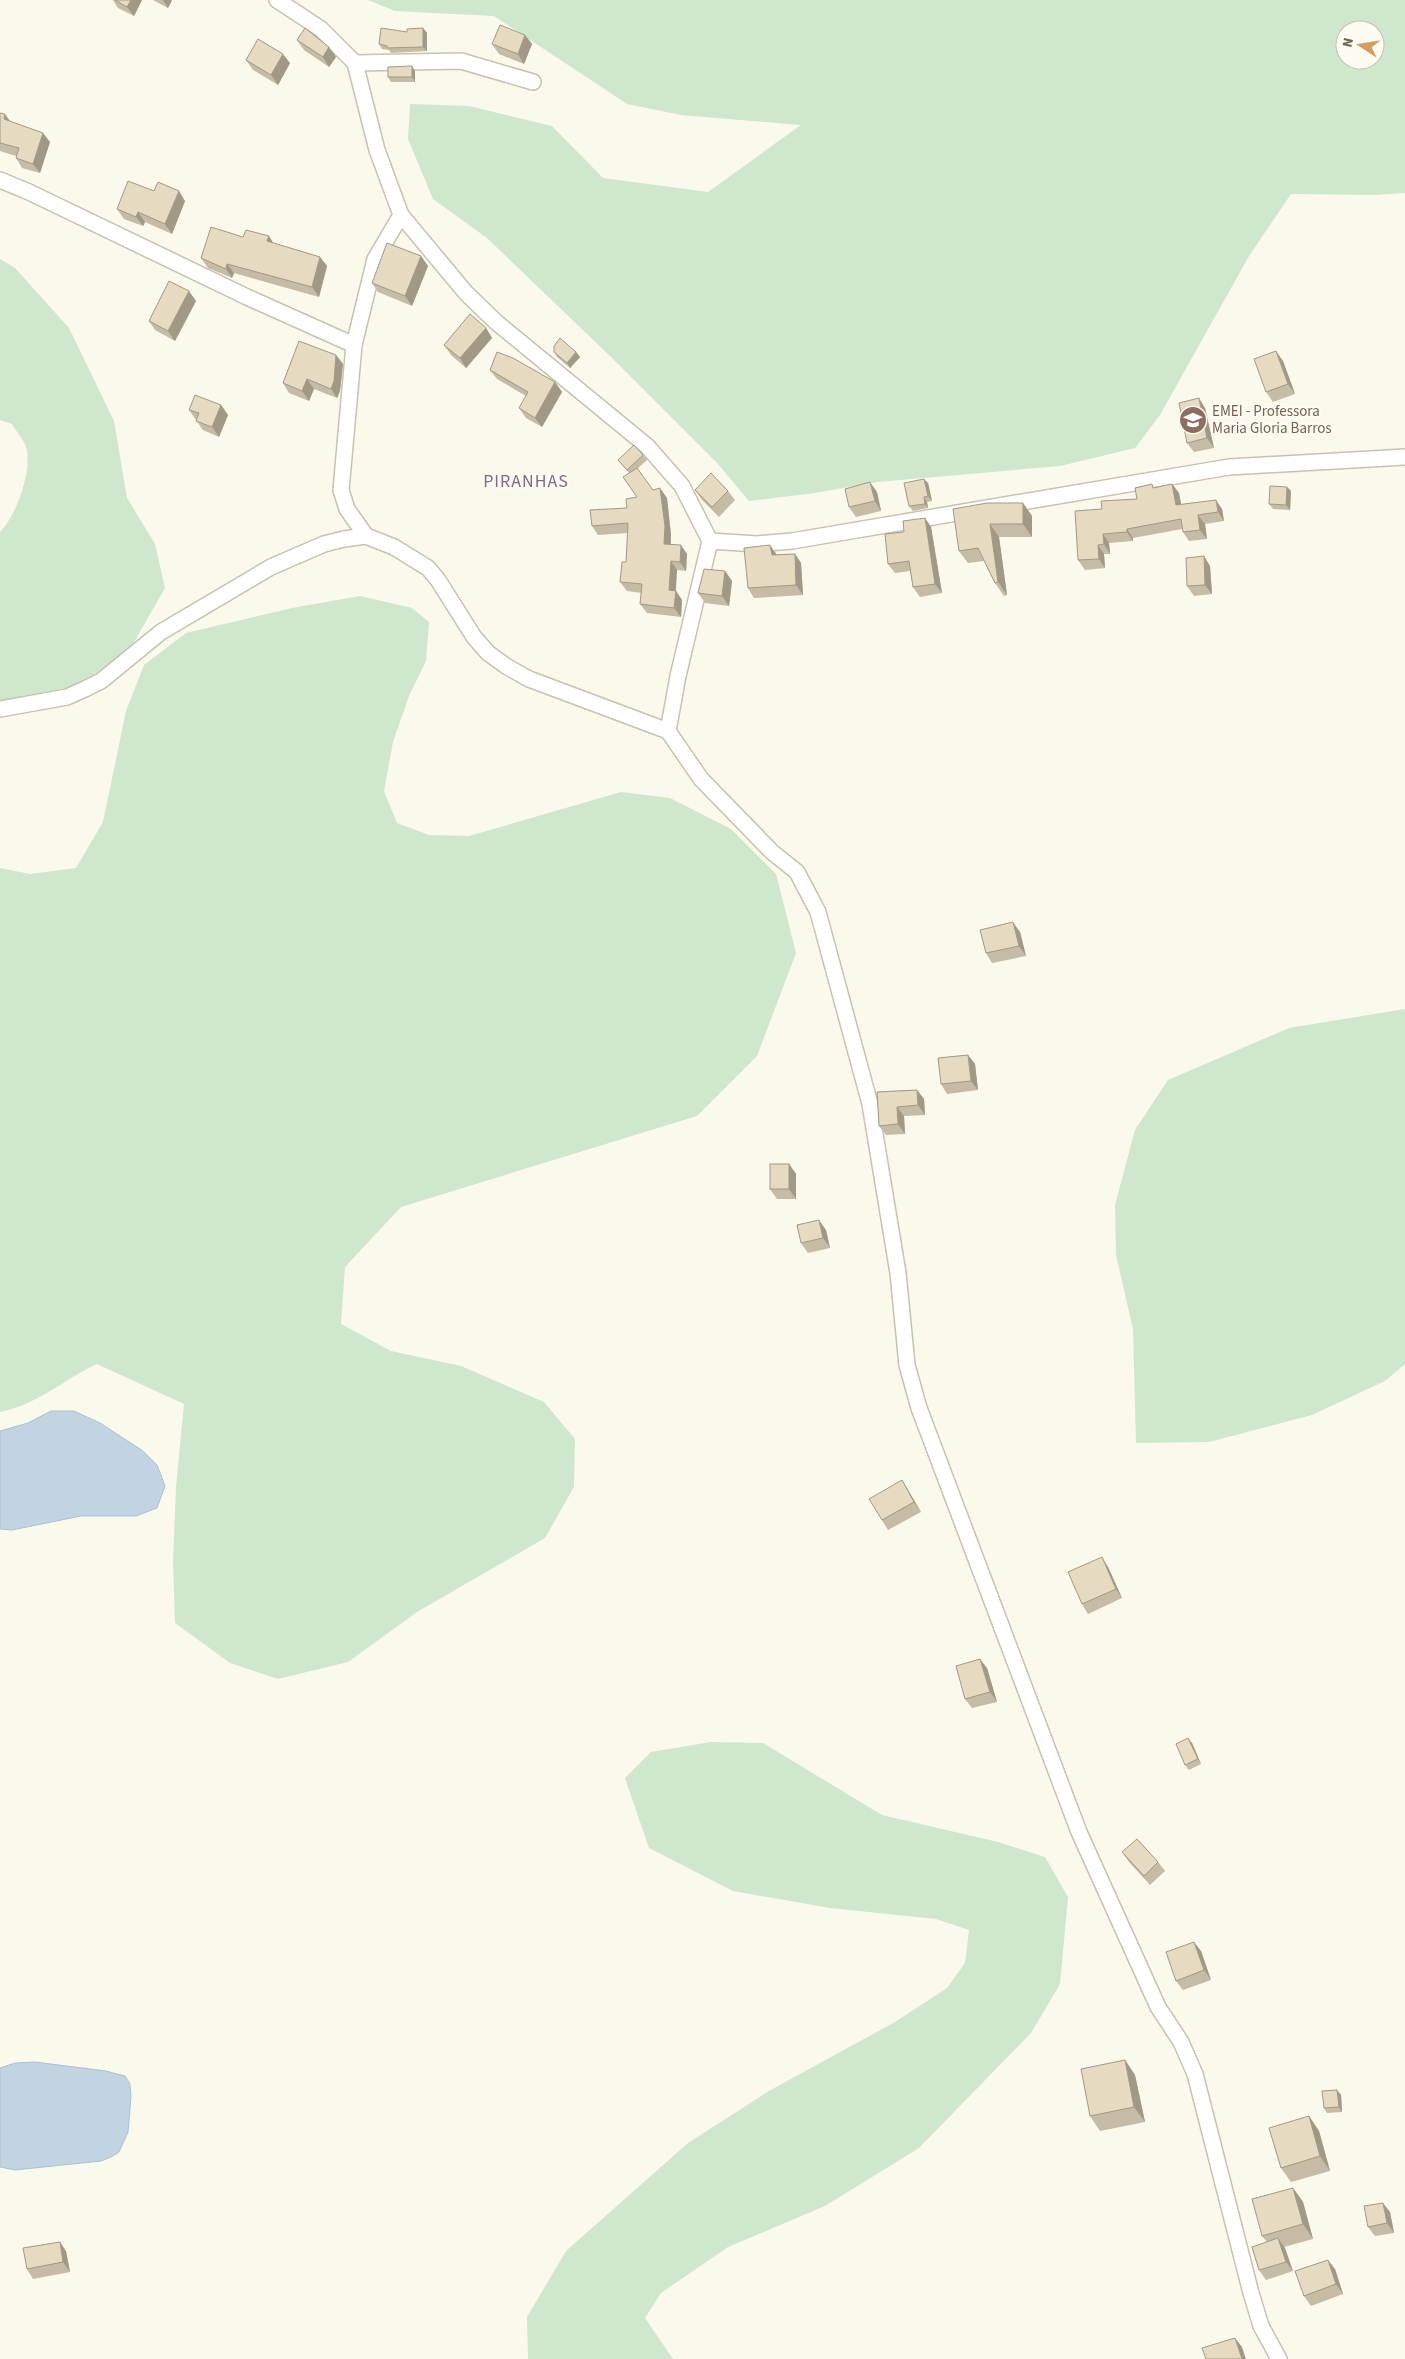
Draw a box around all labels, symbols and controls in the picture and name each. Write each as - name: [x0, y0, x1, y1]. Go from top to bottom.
- north arrow: [1335, 20, 1385, 70]
- text: N: [1338, 36, 1359, 49]
- place label: EMEI - Professora Maria Gloria Barros: [1212, 401, 1332, 439]
- school or university icon: EMEI - Professora Maria Gloria Barros: [1178, 405, 1208, 435]
- district label: PIRANHAS: [483, 469, 569, 494]

